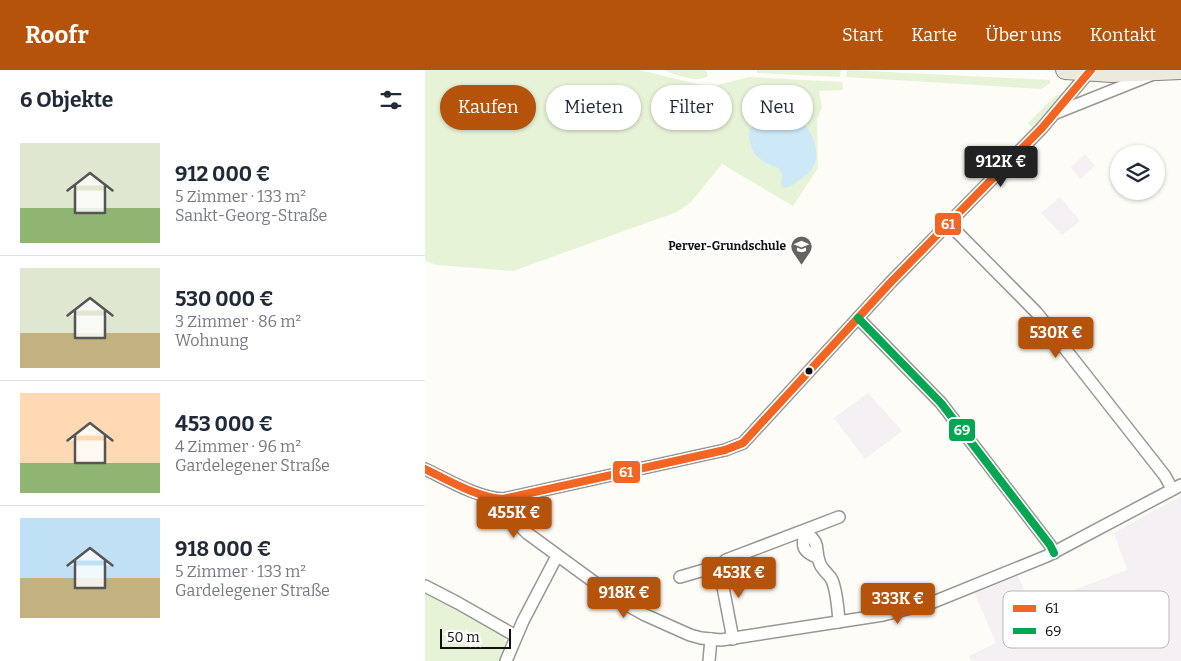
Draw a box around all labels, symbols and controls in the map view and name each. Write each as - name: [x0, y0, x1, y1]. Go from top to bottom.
- text: Roofr: [25, 21, 89, 49]
- text: Start: [842, 24, 883, 46]
- text: Karte: [911, 24, 957, 46]
- text: Über uns: [985, 24, 1062, 46]
- text: Kontakt: [1090, 24, 1156, 46]
- chip: Kaufen: [440, 85, 536, 130]
- chip: Mieten: [546, 85, 641, 130]
- chip: Filter: [651, 85, 732, 130]
- chip: Neu: [742, 85, 813, 130]
- icon: filters: [377, 86, 405, 114]
- text: 6 Objekte: [20, 87, 113, 113]
- map controls: [1110, 145, 1165, 200]
- button: layers: [1110, 145, 1165, 200]
- pin: 912K €: [960, 146, 1042, 188]
- text: 912K €: [976, 152, 1026, 171]
- text: 912 000 €: [175, 161, 270, 187]
- icon: home: [60, 163, 120, 223]
- text: 5 Zimmer · 133 m²: [175, 187, 306, 206]
- text: Sankt-Georg-Straße: [175, 206, 327, 225]
- line badge: 61: [934, 212, 962, 236]
- text: 61: [941, 216, 955, 233]
- school or university icon: Perver-Grundschule: [790, 234, 814, 265]
- place label: Perver-Grundschule: [668, 239, 786, 253]
- text: 530 000 €: [175, 286, 274, 312]
- icon: home: [60, 288, 120, 348]
- text: 3 Zimmer · 86 m²: [175, 312, 301, 331]
- pin: 530K €: [1015, 316, 1097, 359]
- text: 530K €: [1029, 323, 1083, 342]
- text: Wohnung: [175, 331, 248, 350]
- unlabelled marker: [804, 366, 814, 376]
- text: 453 000 €: [175, 411, 273, 437]
- icon: home: [60, 413, 120, 473]
- line badge: 69: [948, 418, 976, 442]
- text: 69: [954, 422, 970, 439]
- text: 4 Zimmer · 96 m²: [175, 437, 301, 456]
- text: Gardelegener Straße: [175, 456, 330, 475]
- line badge: 61: [612, 460, 641, 484]
- text: 61: [619, 464, 633, 481]
- pin: 455K €: [473, 496, 555, 539]
- text: 455K €: [488, 503, 540, 522]
- text: 918 000 €: [175, 536, 271, 562]
- icon: home: [60, 538, 120, 598]
- pin: 453K €: [698, 556, 780, 599]
- text: 5 Zimmer · 133 m²: [175, 562, 306, 581]
- text: 453K €: [713, 563, 765, 582]
- pin: 918K €: [583, 576, 665, 619]
- text: Gardelegener Straße: [175, 581, 330, 600]
- pin: 333K €: [857, 582, 939, 625]
- text: 918K €: [598, 583, 650, 602]
- text: 333K €: [872, 589, 924, 608]
- legend: [1003, 591, 1169, 648]
- text: 61: [1045, 600, 1059, 617]
- text: 69: [1045, 623, 1061, 640]
- scale bar: [440, 626, 511, 649]
- text: 50 m: [447, 629, 480, 646]

